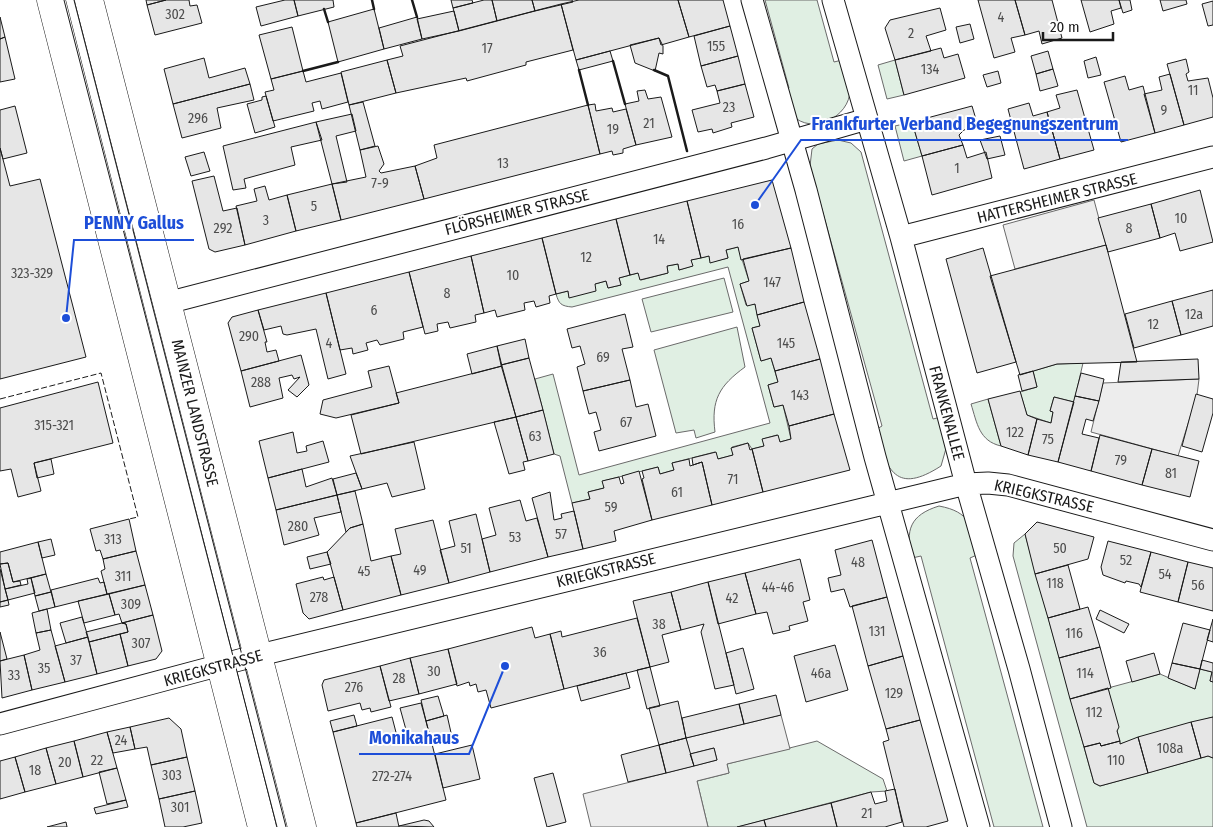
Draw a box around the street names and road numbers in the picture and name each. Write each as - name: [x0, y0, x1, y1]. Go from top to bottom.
- street label: HATTERSHEIMER STRASSE: [975, 169, 1139, 227]
- street label: FLÖRSHEIMER STRASSE: [443, 185, 591, 239]
- street label: MAINZER LANDSTRASSE: [168, 337, 222, 489]
- street label: FRANKENALLEE: [925, 364, 969, 462]
- street label: KRIEGKSTRASSE: [992, 475, 1096, 517]
- street label: KRIEGKSTRASSE: [554, 549, 658, 591]
- street label: KRIEGKSTRASSE: [162, 646, 264, 690]

